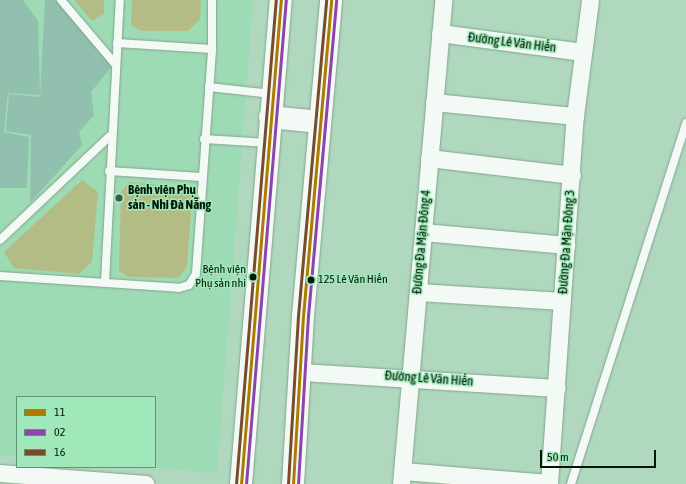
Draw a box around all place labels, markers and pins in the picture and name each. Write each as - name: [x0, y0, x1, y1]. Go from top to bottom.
- place label: Bệnh viện Phụ sản - Nhi Đà Nẵng: [128, 183, 211, 214]
- marker: Bệnh viện Phụ sản - Nhi Đà Nẵng: [113, 192, 125, 204]
- place label: Bệnh viện Phụ sản nhi: [195, 263, 246, 291]
- marker: Bệnh viện Phụ sản nhi: [248, 272, 258, 282]
- place label: 125 Lê Văn Hiến: [318, 273, 388, 287]
- marker: 125 Lê Văn Hiến: [306, 275, 316, 285]

